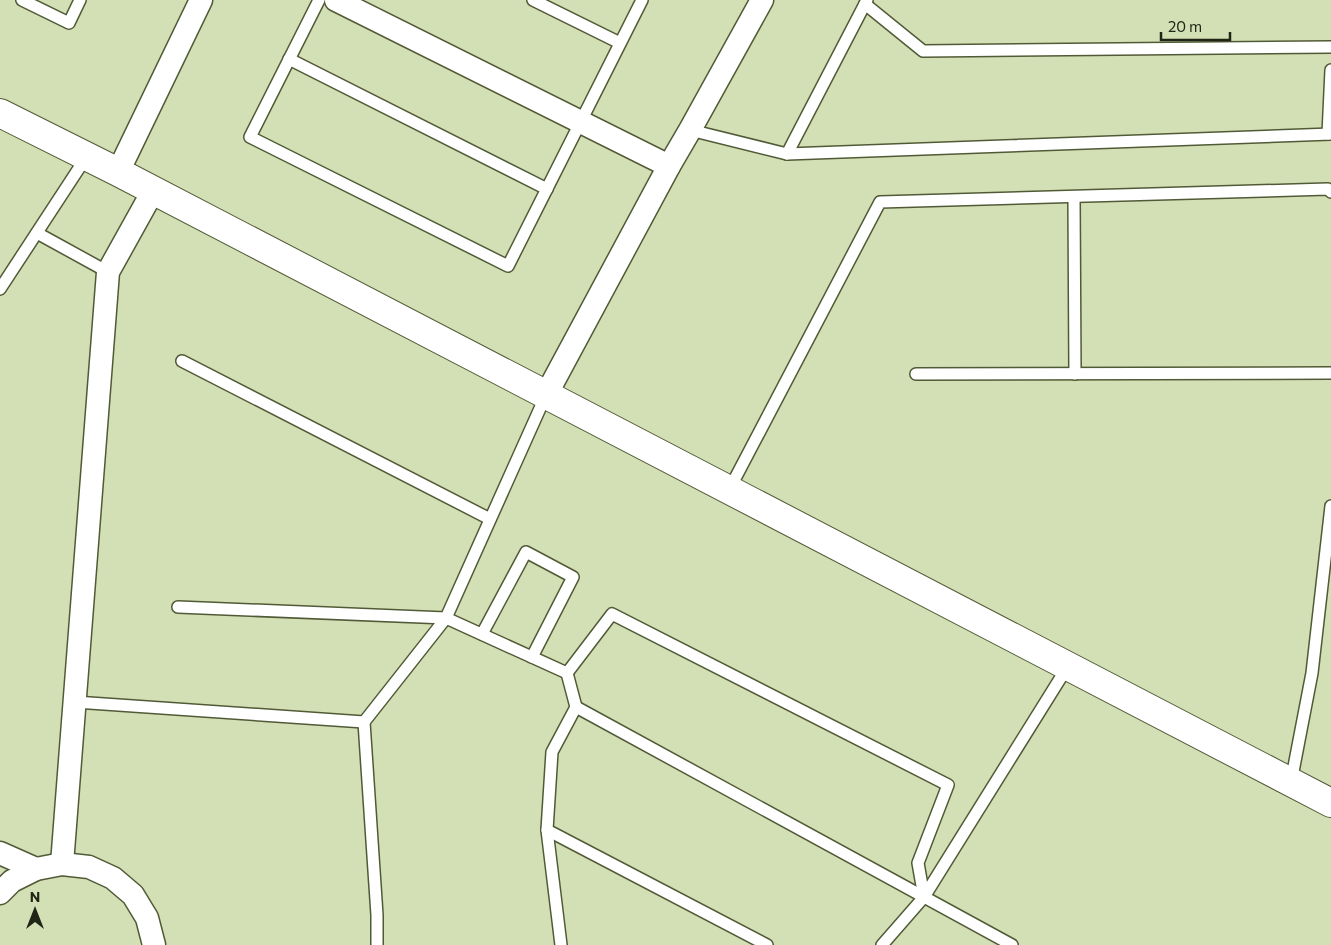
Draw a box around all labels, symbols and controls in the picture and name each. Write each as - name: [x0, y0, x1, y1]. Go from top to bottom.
- scale bar: [1161, 10, 1230, 42]
- text: 20 m: [1168, 17, 1202, 35]
- north arrow: [10, 885, 60, 935]
- text: N: [30, 888, 40, 905]

